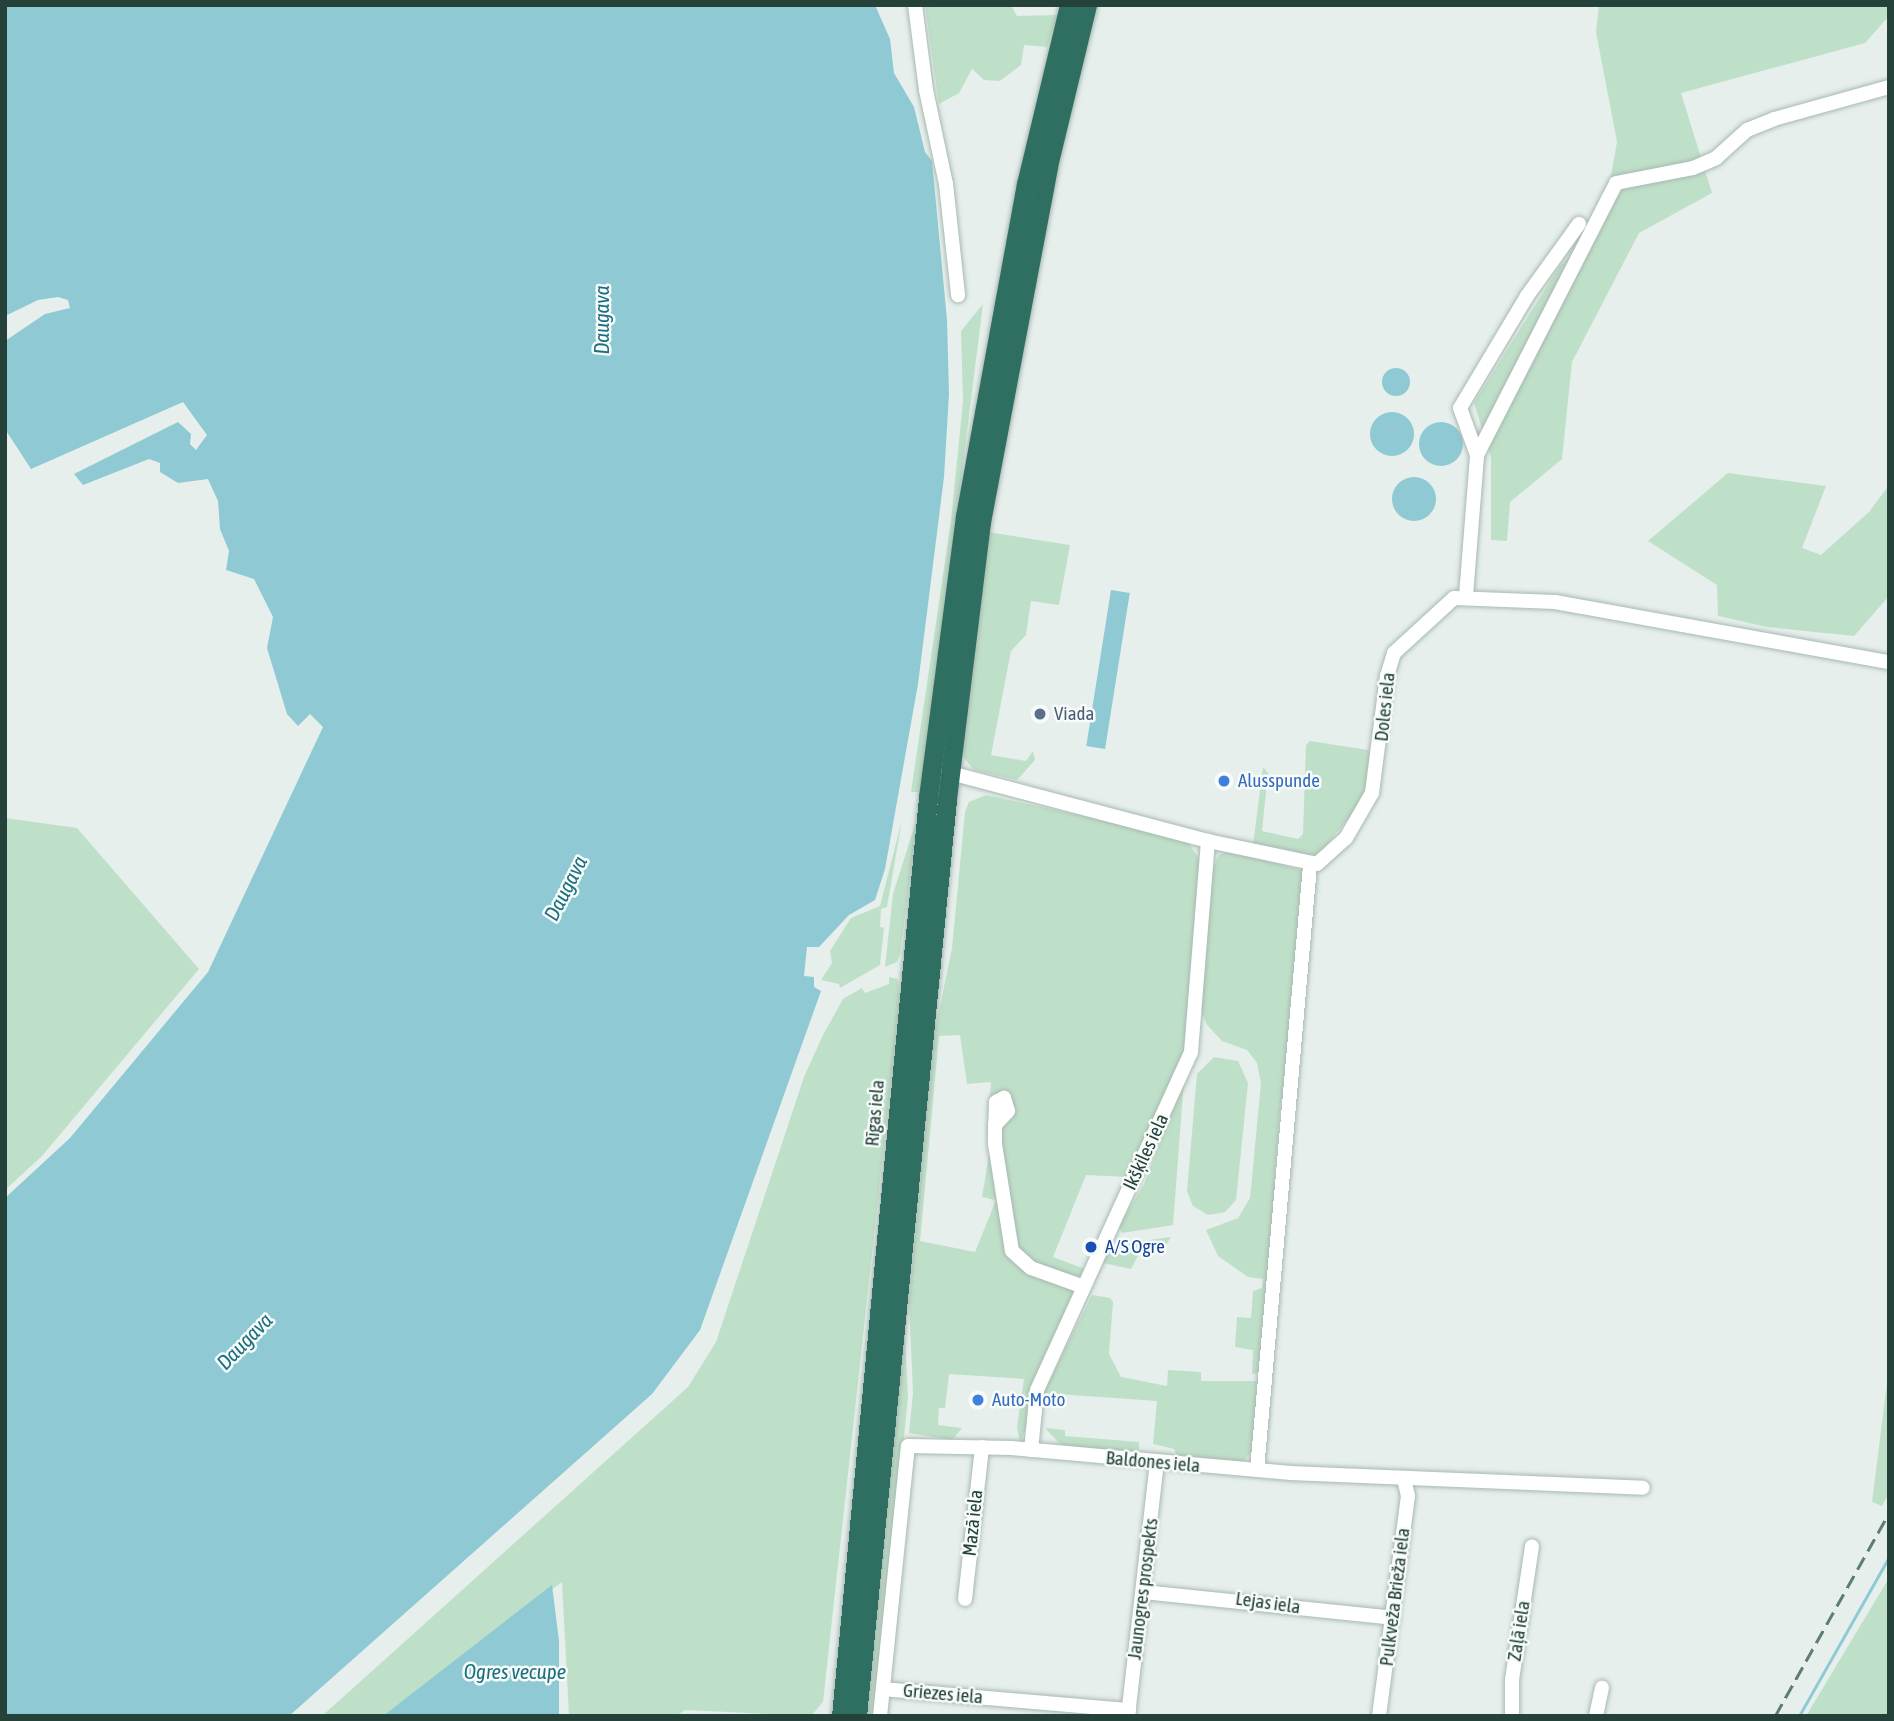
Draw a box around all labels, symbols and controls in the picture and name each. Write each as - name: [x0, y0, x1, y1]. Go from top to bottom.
- water label: Daugava: [588, 285, 614, 355]
- street label: Doles iela: [1370, 671, 1400, 743]
- place label: Viada: [1054, 703, 1094, 725]
- marker: Viada: [1032, 706, 1048, 722]
- place label: Alusspunde: [1238, 770, 1320, 792]
- marker: Alusspunde: [1216, 773, 1232, 789]
- water label: Daugava: [538, 851, 592, 925]
- street label: Rīgas iela: [861, 1079, 889, 1147]
- street label: Ikšķiles iela: [1118, 1110, 1174, 1194]
- place label: A/S Ogre: [1105, 1236, 1165, 1258]
- marker: A/S Ogre: [1083, 1239, 1099, 1255]
- water label: Daugava: [211, 1307, 277, 1375]
- place label: Auto-Moto: [992, 1389, 1065, 1411]
- marker: Auto-Moto: [970, 1392, 986, 1408]
- street label: Baldones iela: [1105, 1447, 1201, 1477]
- street label: Mazā iela: [958, 1489, 988, 1557]
- street label: Jaunogres prospekts: [1123, 1517, 1163, 1661]
- street label: Pulkveža Brieža iela: [1375, 1527, 1415, 1667]
- street label: Lejas iela: [1234, 1587, 1302, 1619]
- street label: Zaļā iela: [1503, 1599, 1535, 1663]
- water label: Ogres vecupe: [464, 1658, 566, 1684]
- street label: Griezes iela: [902, 1679, 984, 1709]

